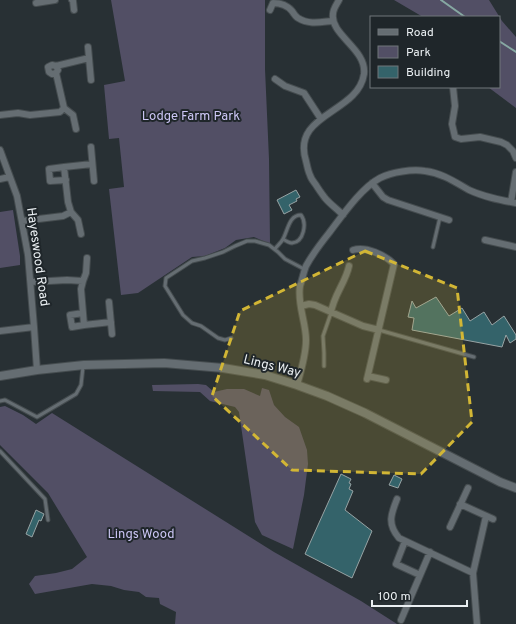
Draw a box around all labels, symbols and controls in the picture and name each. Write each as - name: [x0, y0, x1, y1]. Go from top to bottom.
- legend: [370, 16, 500, 88]
- text: Road: [406, 25, 434, 41]
- text: Park: [406, 45, 431, 61]
- text: Building: [406, 65, 450, 81]
- park label: Lodge Farm Park: [142, 109, 240, 125]
- street label: Hayeswood Road: [22, 207, 52, 307]
- street label: Lings Way: [242, 352, 302, 382]
- park label: Lings Wood: [107, 527, 175, 543]
- scale bar: [372, 582, 467, 608]
- text: 100 m: [378, 589, 411, 605]

